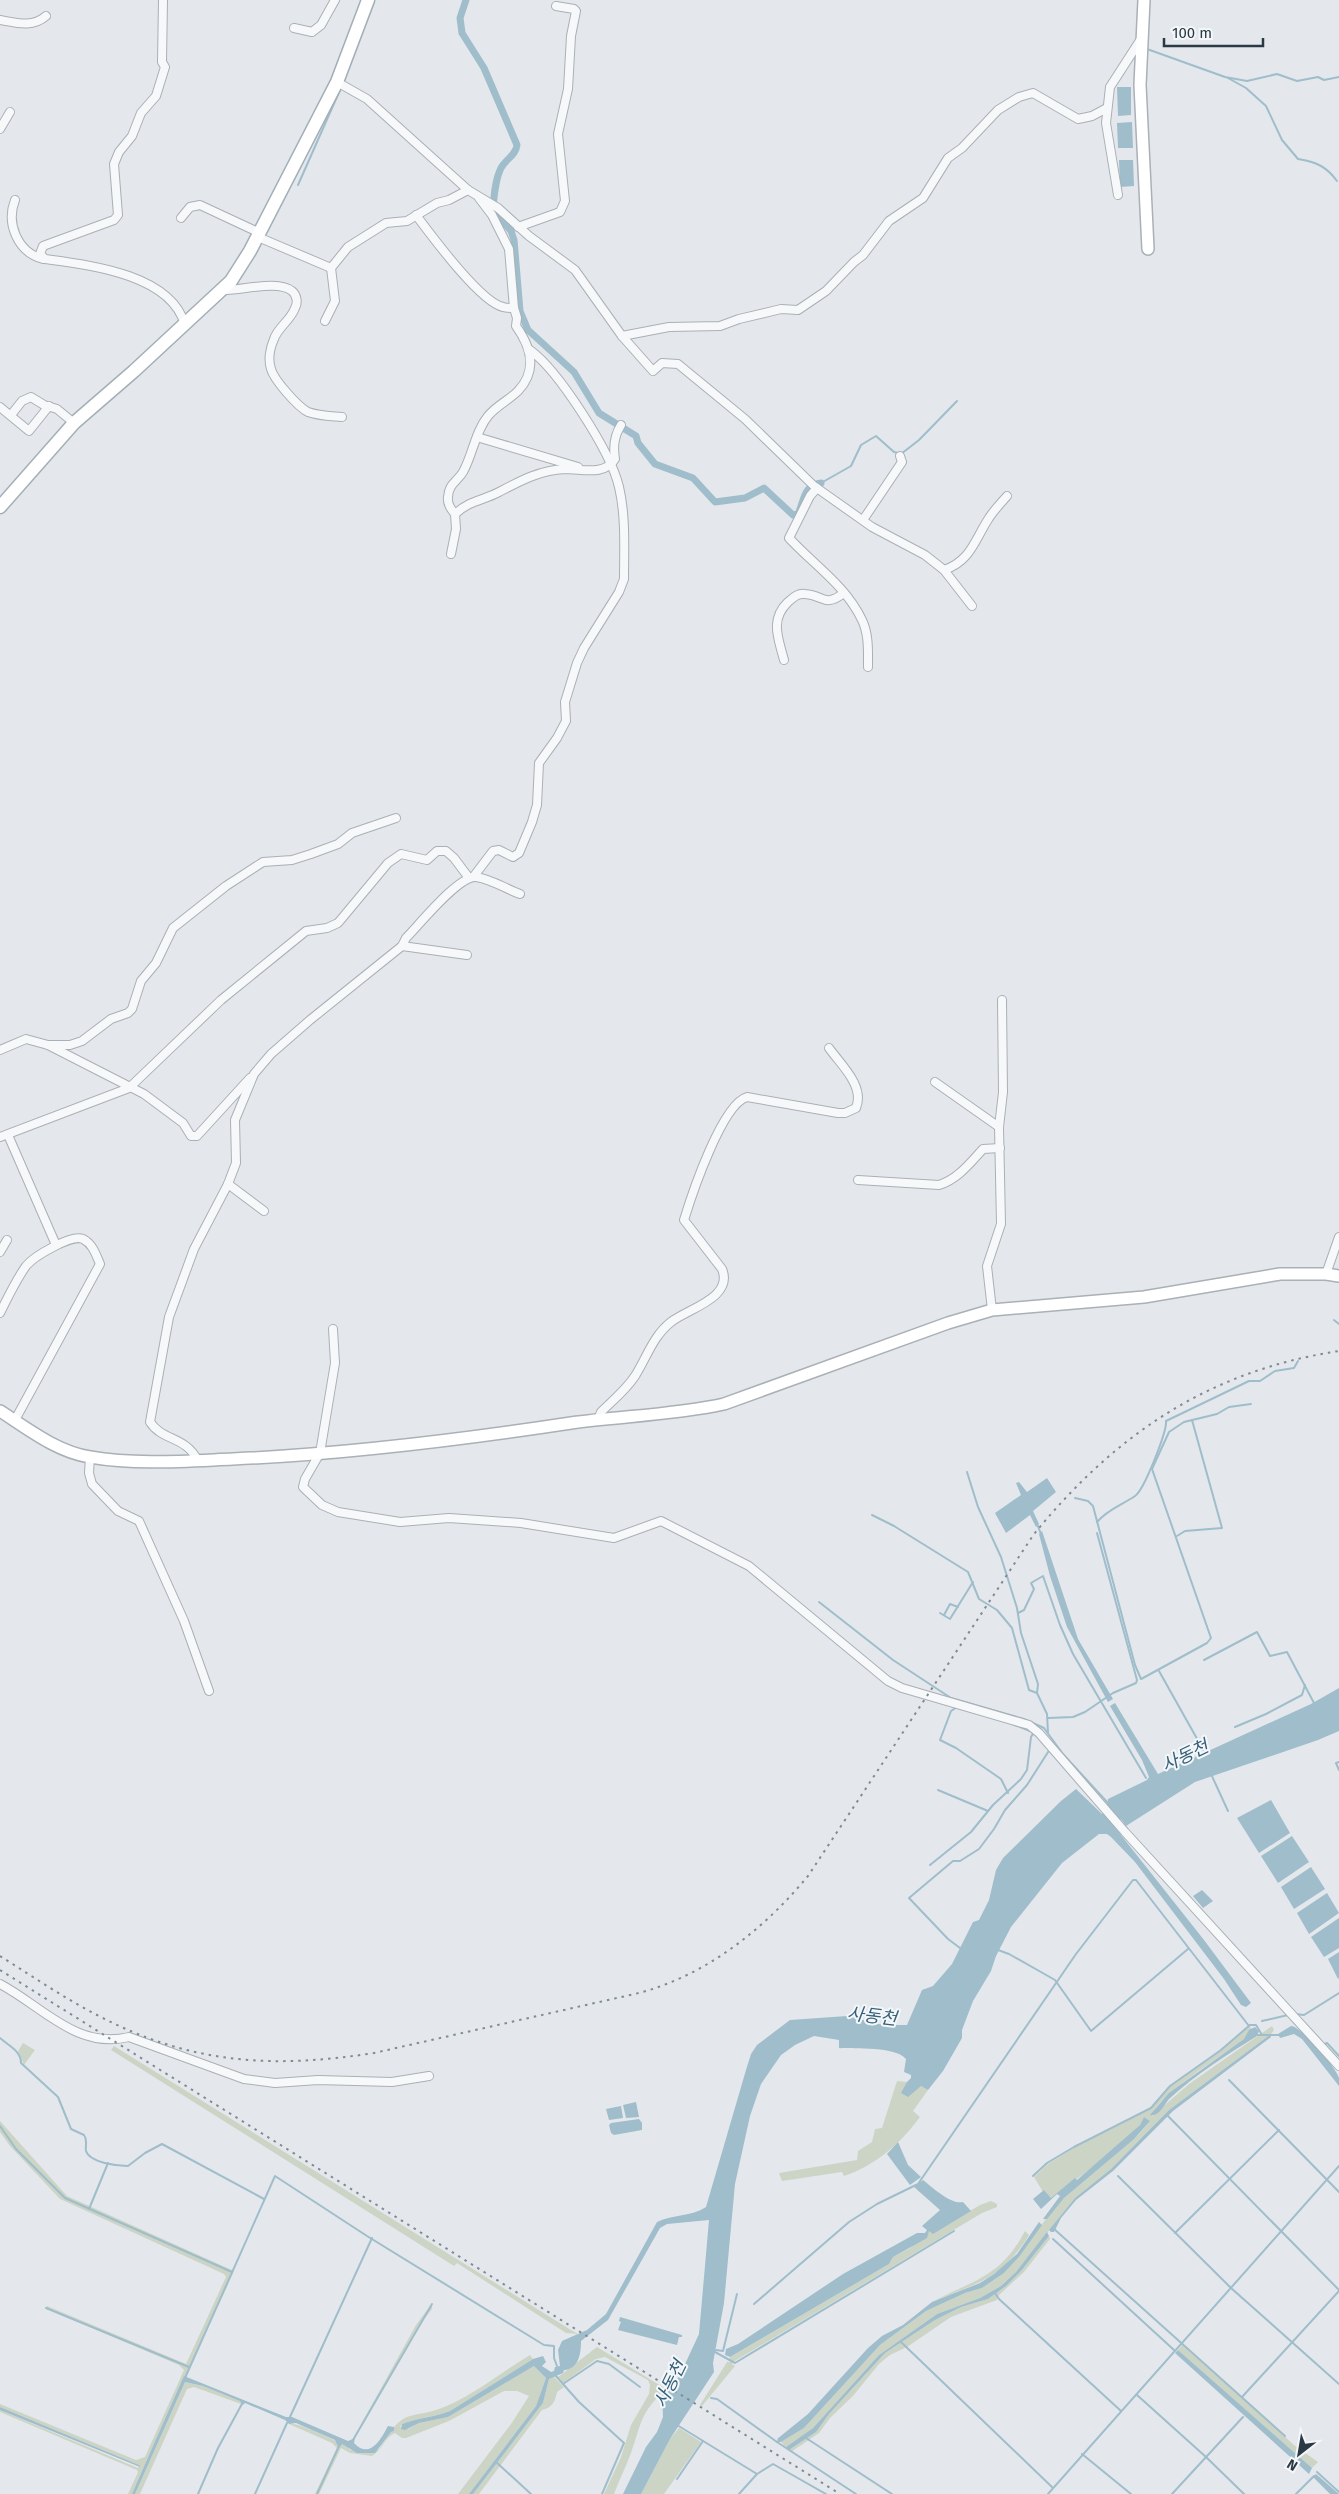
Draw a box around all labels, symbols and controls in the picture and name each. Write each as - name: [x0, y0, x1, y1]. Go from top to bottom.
- scale bar: [1164, 15, 1263, 47]
- text: 100 m: [1172, 24, 1212, 42]
- water label: 사동천: [1158, 1734, 1214, 1777]
- water label: 사동천: [846, 2002, 900, 2030]
- water label: 사동천: [649, 2355, 692, 2411]
- north arrow: [1274, 2429, 1324, 2479]
- text: N: [1284, 2455, 1301, 2474]

